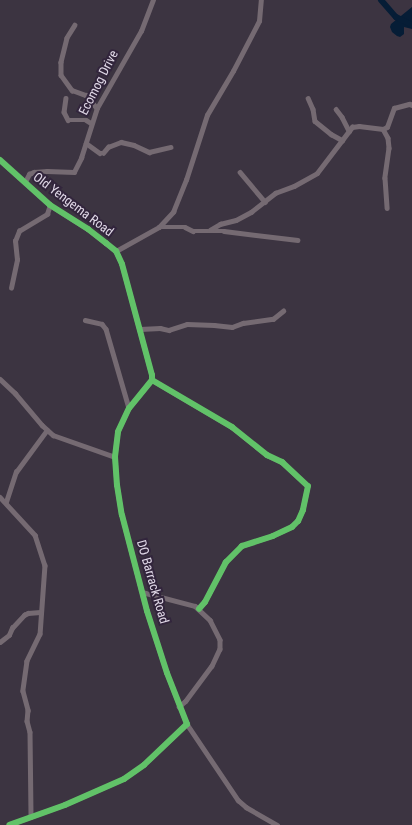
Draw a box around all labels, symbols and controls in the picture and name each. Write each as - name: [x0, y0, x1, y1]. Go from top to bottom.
- street label: Ecomog Drive: [76, 48, 122, 118]
- street label: Old Yengema Road: [30, 170, 116, 240]
- street label: DO Barrack Road: [133, 538, 171, 626]

